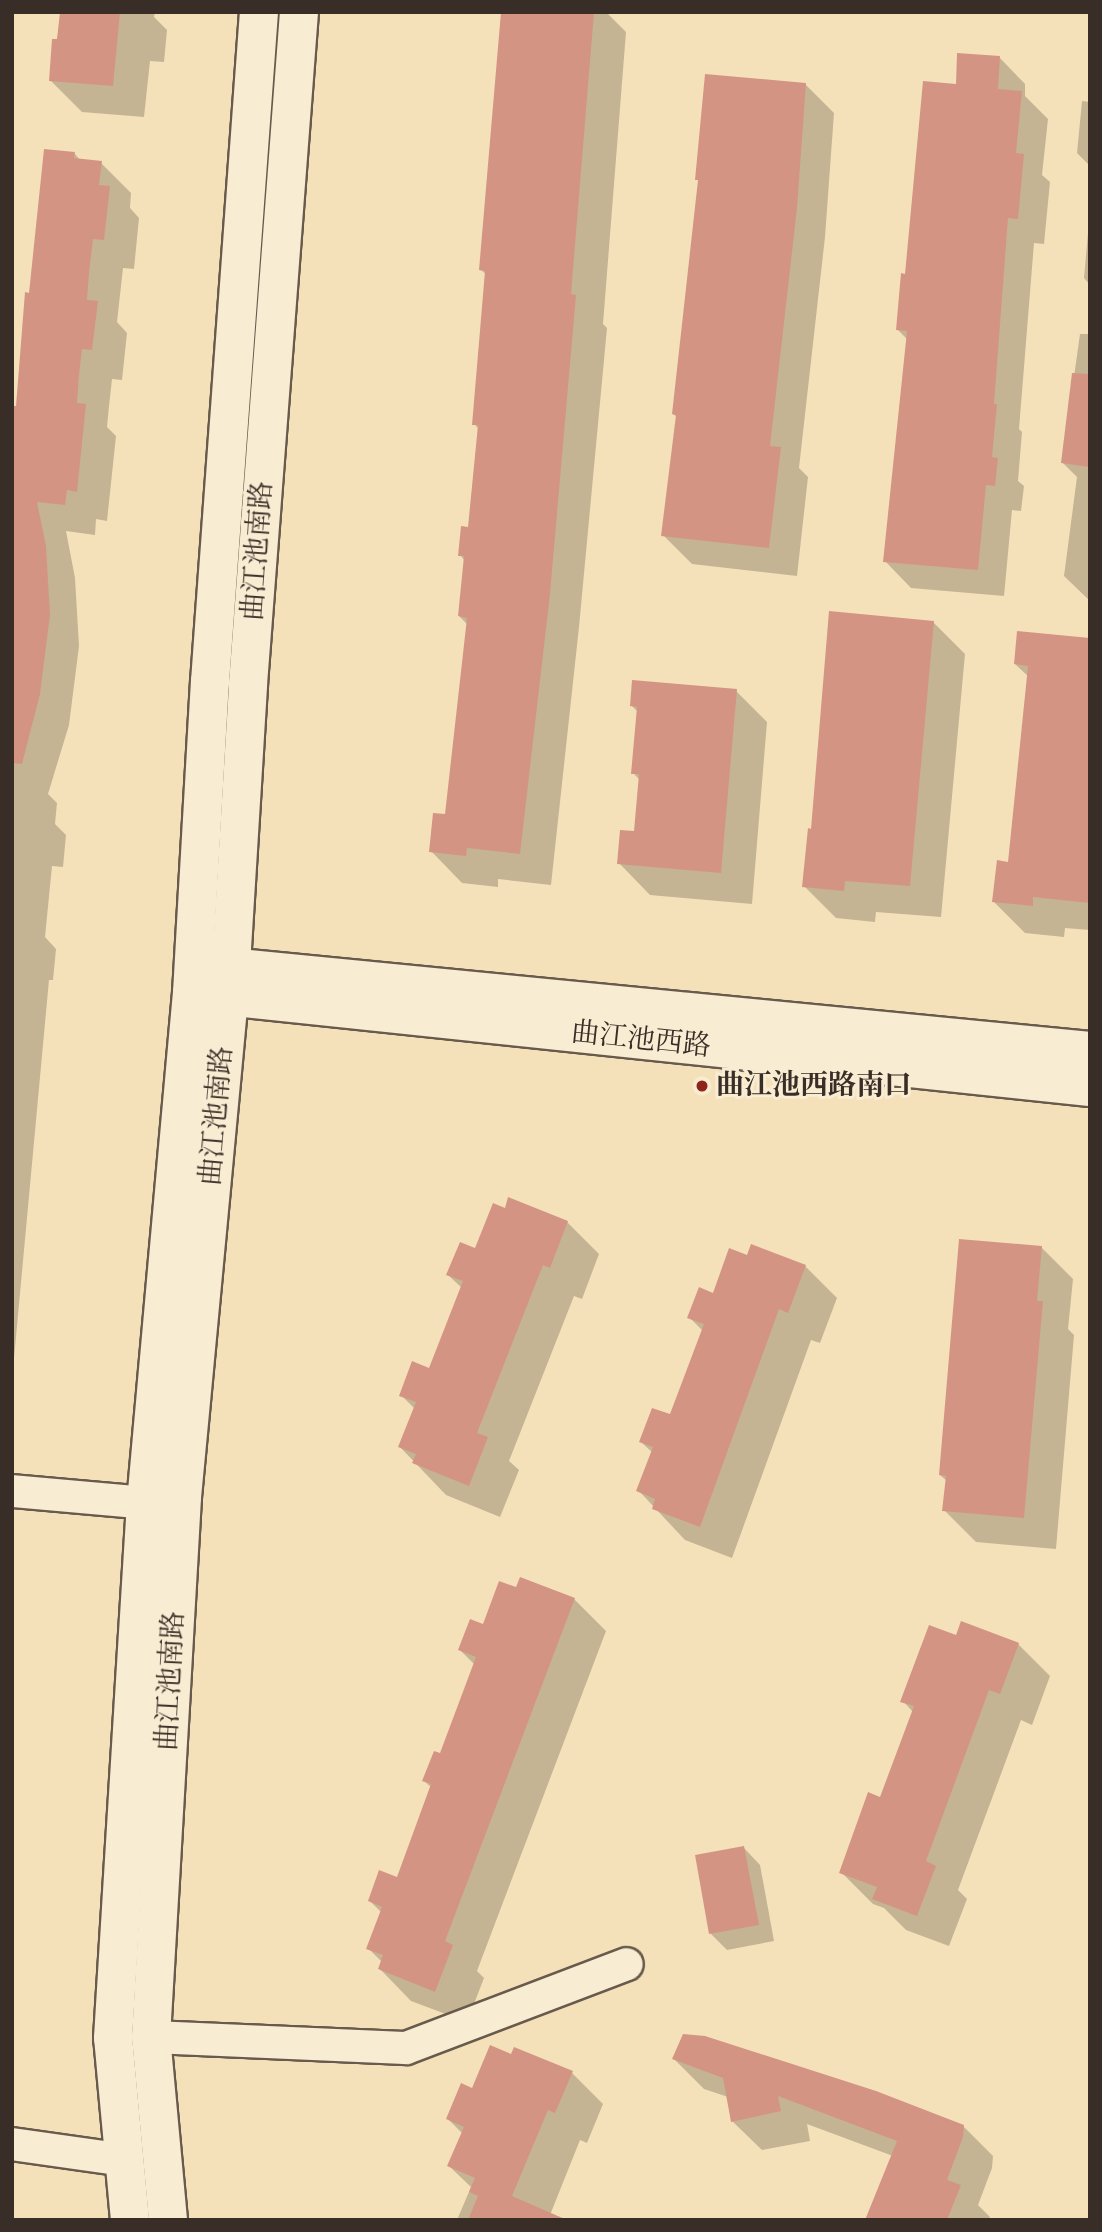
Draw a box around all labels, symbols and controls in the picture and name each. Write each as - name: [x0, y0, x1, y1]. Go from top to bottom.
- street label: 曲江池南路: [236, 480, 280, 622]
- street label: 曲江池西路: [570, 1016, 712, 1064]
- street label: 曲江池南路: [194, 1045, 240, 1187]
- place label: 曲江池西路南口: [716, 1069, 912, 1103]
- marker: 曲江池西路南口: [694, 1078, 710, 1094]
- street label: 曲江池南路: [151, 1610, 191, 1752]

